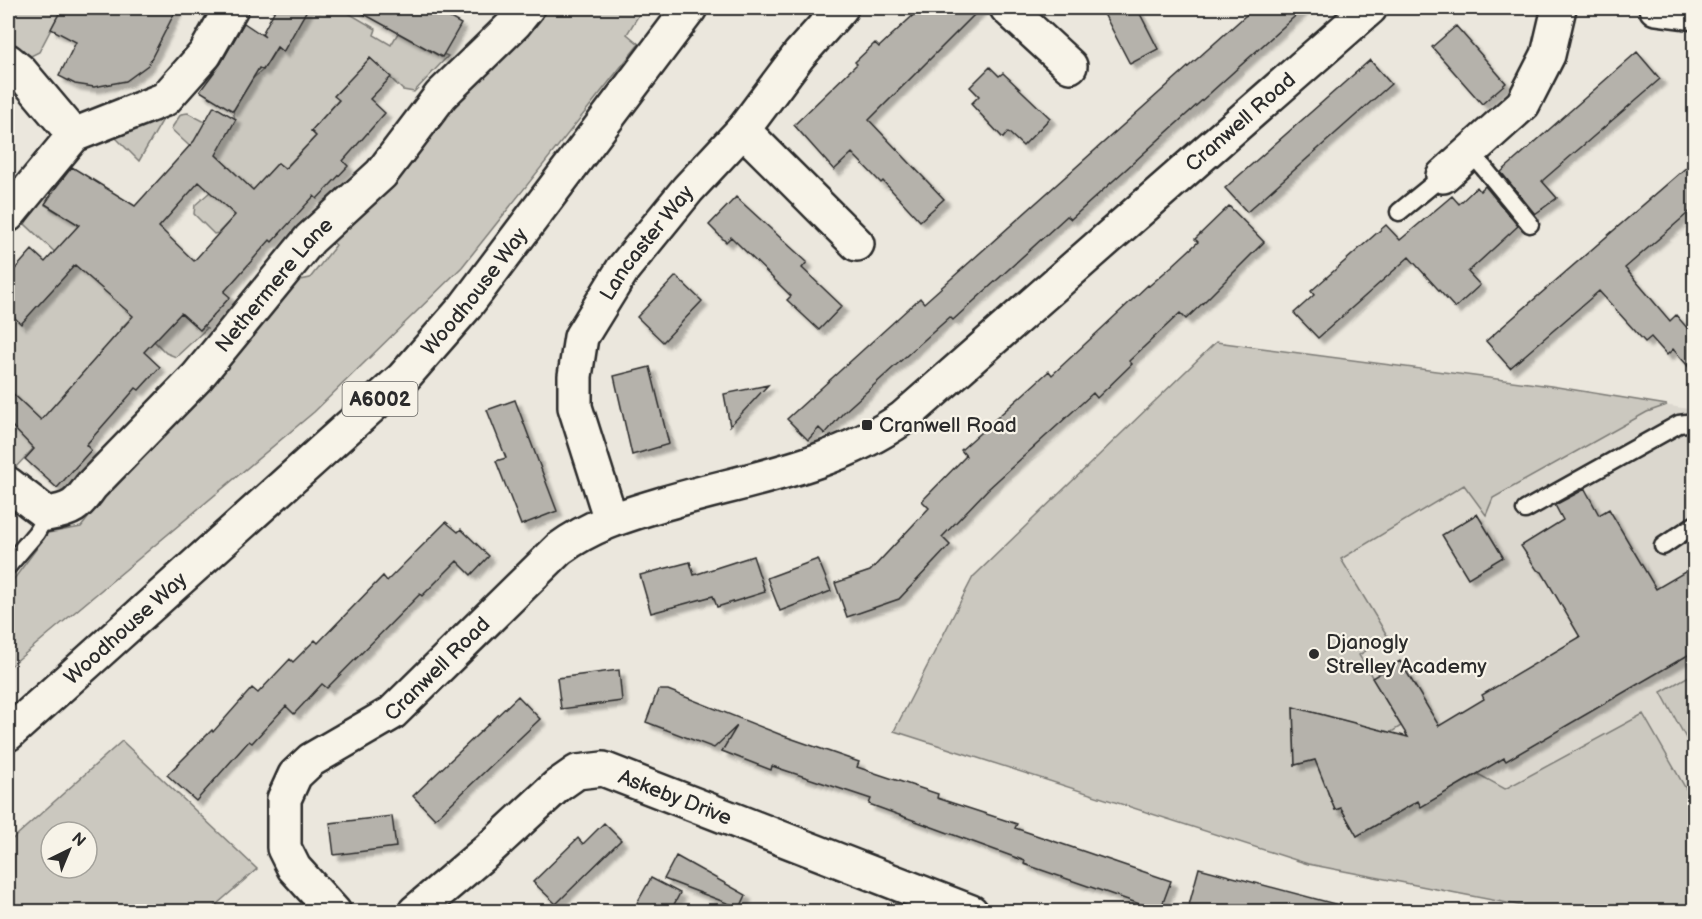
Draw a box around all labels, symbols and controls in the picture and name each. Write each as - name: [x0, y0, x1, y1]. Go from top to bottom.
- street label: Cranwell Road: [1181, 67, 1301, 177]
- street label: Lancaster Way: [595, 180, 699, 305]
- street label: Nethermere Lane: [210, 212, 338, 358]
- street label: Woodhouse Way: [416, 223, 533, 361]
- road number: A6002: [342, 382, 418, 416]
- place label: Cranwell Road: [879, 413, 1017, 438]
- marker: Cranwell Road: [860, 418, 874, 432]
- street label: Woodhouse Way: [59, 567, 192, 690]
- street label: Cranwell Road: [379, 612, 495, 726]
- place label: Djanogly Strelley Academy: [1326, 630, 1487, 679]
- marker: Djanogly Strelley Academy: [1307, 647, 1321, 661]
- street label: Askeby Drive: [615, 764, 735, 831]
- north arrow: [39, 820, 99, 880]
- text: N: [67, 829, 89, 851]

